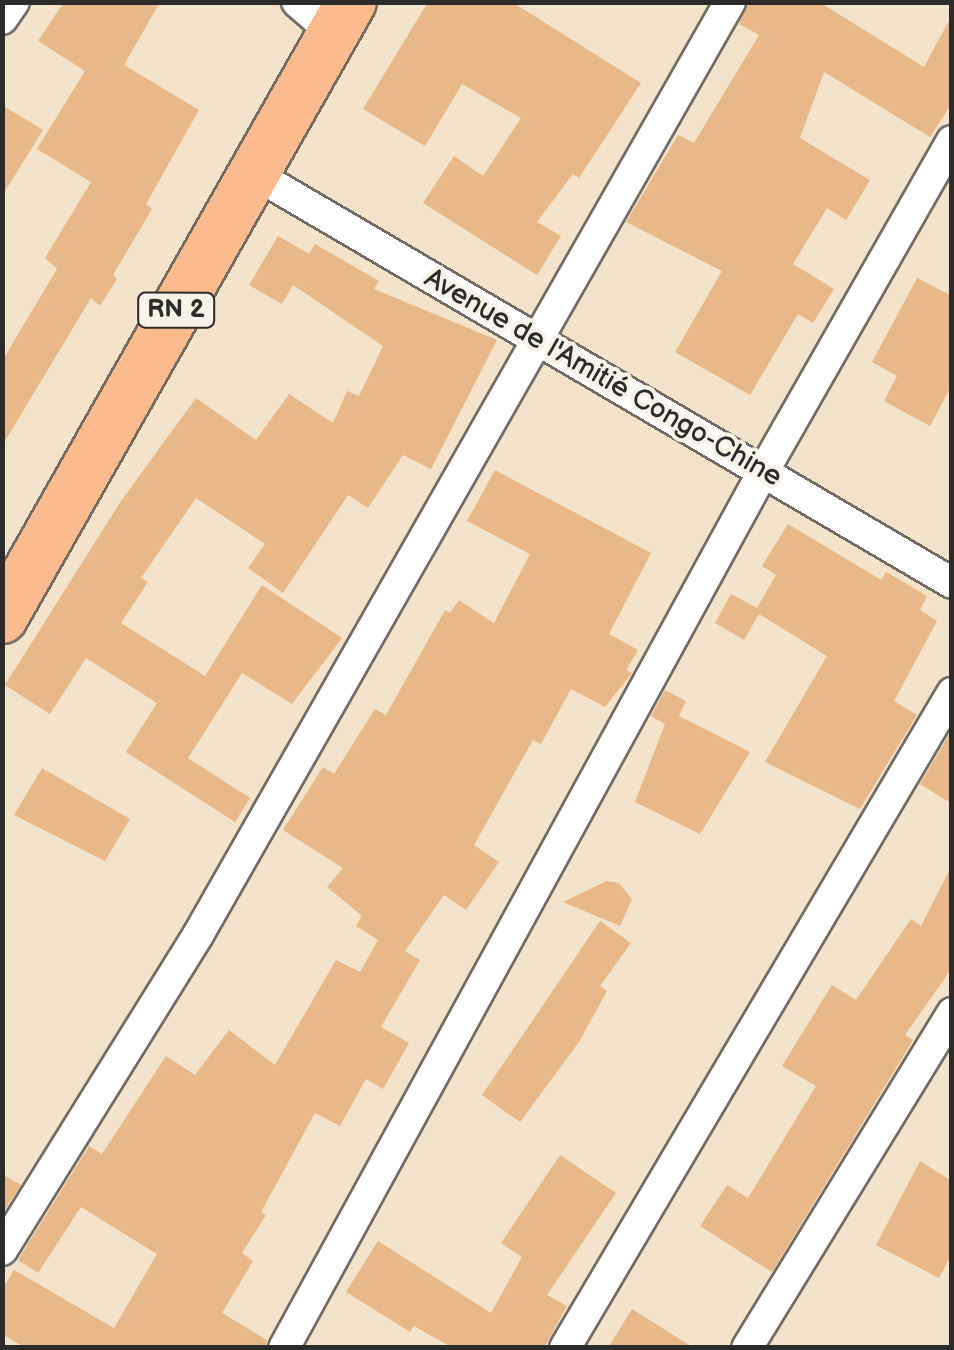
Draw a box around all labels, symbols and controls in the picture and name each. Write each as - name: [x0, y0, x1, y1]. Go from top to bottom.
- street label: Avenue de l'Amitié Congo-Chine: [418, 262, 788, 494]
- road number: RN 2: [136, 290, 216, 330]

